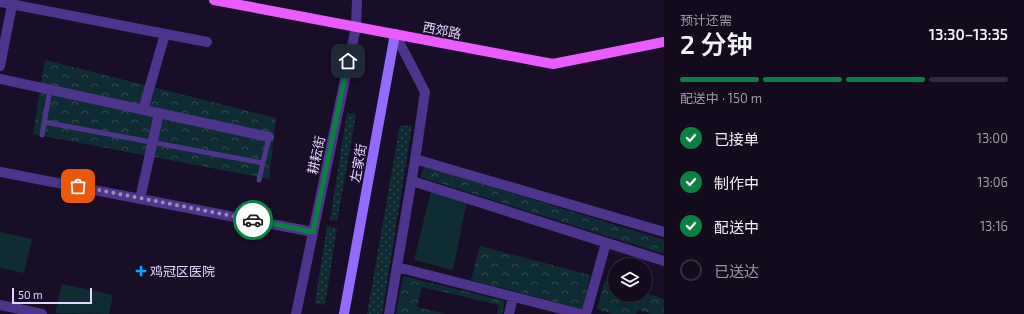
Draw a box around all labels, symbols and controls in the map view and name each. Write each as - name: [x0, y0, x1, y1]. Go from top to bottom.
- text: 预计还需: [680, 12, 732, 28]
- street label: 西郊路: [421, 18, 463, 42]
- text: 13:30–13:35: [929, 25, 1008, 43]
- text: 2 分钟: [680, 28, 753, 59]
- pin: [331, 44, 365, 78]
- icon: home: [337, 50, 359, 72]
- text: 配送中 · 150 m: [680, 90, 762, 106]
- icon: check: [680, 127, 702, 149]
- text: 已接单: [714, 130, 759, 148]
- text: 13:00: [977, 130, 1008, 146]
- street label: 耕耘街: [304, 134, 328, 176]
- street label: 左家街: [347, 142, 369, 184]
- pin: [61, 169, 95, 203]
- icon: check: [680, 171, 702, 193]
- text: 制作中: [714, 174, 759, 192]
- text: 13:06: [977, 174, 1008, 190]
- icon: bag: [67, 175, 89, 197]
- courier: [233, 200, 273, 240]
- icon: car: [242, 209, 264, 231]
- icon: check: [680, 215, 702, 237]
- text: 配送中: [714, 218, 759, 236]
- text: 13:16: [980, 218, 1008, 234]
- map controls: [608, 258, 652, 302]
- button: layers: [608, 258, 652, 302]
- text: 已送达: [714, 262, 759, 280]
- place label: 鸡冠区医院: [150, 263, 215, 279]
- marker: 鸡冠区医院: [135, 265, 147, 277]
- scale bar: [12, 286, 92, 305]
- text: 50 m: [18, 288, 43, 301]

